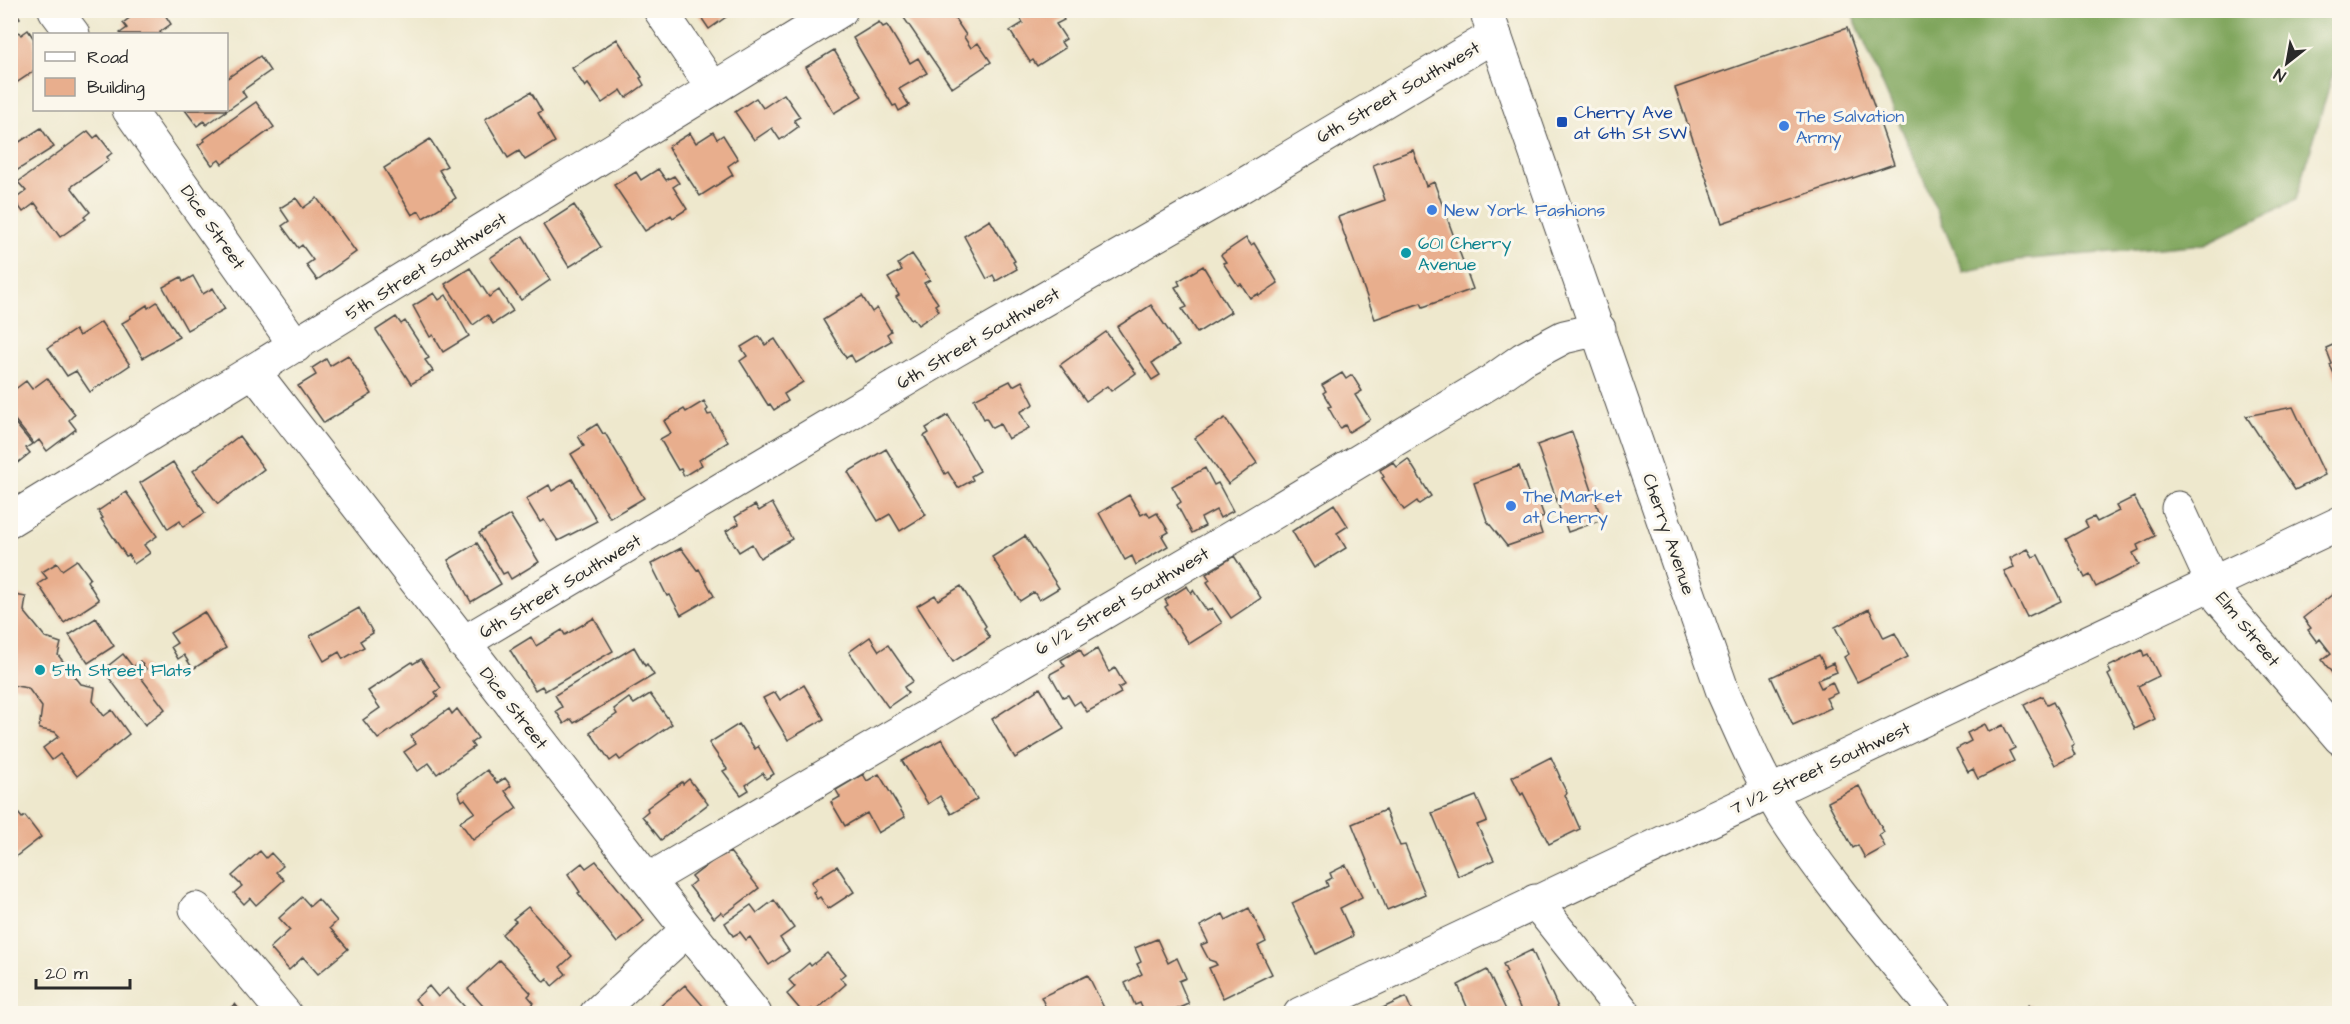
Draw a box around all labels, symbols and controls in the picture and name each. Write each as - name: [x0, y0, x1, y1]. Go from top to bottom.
- legend: [33, 33, 228, 111]
- north arrow: [2257, 33, 2317, 93]
- street label: 6th Street Southwest: [1312, 35, 1485, 150]
- text: Road: [87, 45, 128, 70]
- text: N: [2270, 63, 2290, 87]
- text: Building: [87, 75, 145, 101]
- place label: Cherry Ave at 6th St SW: [1574, 100, 1687, 146]
- place label: The Salvation Army: [1796, 104, 1904, 151]
- marker: Cherry Ave at 6th St SW: [1555, 115, 1569, 129]
- marker: The Salvation Army: [1777, 119, 1791, 133]
- street label: Dice Street: [174, 180, 251, 275]
- place label: New York Fashions: [1444, 198, 1605, 223]
- marker: New York Fashions: [1425, 203, 1439, 217]
- street label: 5th Street Southwest: [341, 206, 513, 326]
- place label: 601 Cherry Avenue: [1418, 231, 1511, 277]
- marker: 601 Cherry Avenue: [1399, 246, 1413, 260]
- street label: 6th Street Southwest: [892, 281, 1065, 396]
- street label: Cherry Avenue: [1635, 470, 1701, 599]
- place label: The Market at Cherry: [1523, 484, 1623, 531]
- marker: The Market at Cherry: [1504, 499, 1518, 513]
- street label: 6th Street Southwest: [475, 528, 647, 645]
- street label: 6 1/2 Street Southwest: [1031, 541, 1214, 661]
- street label: Elm Street: [2210, 586, 2286, 673]
- place label: 5th Street Flats: [52, 658, 192, 683]
- street label: Dice Street: [474, 662, 554, 755]
- marker: 5th Street Flats: [33, 663, 47, 677]
- street label: 7 1/2 Street Southwest: [1726, 715, 1915, 821]
- scale bar: [36, 952, 130, 990]
- text: 20 m: [45, 961, 88, 986]

